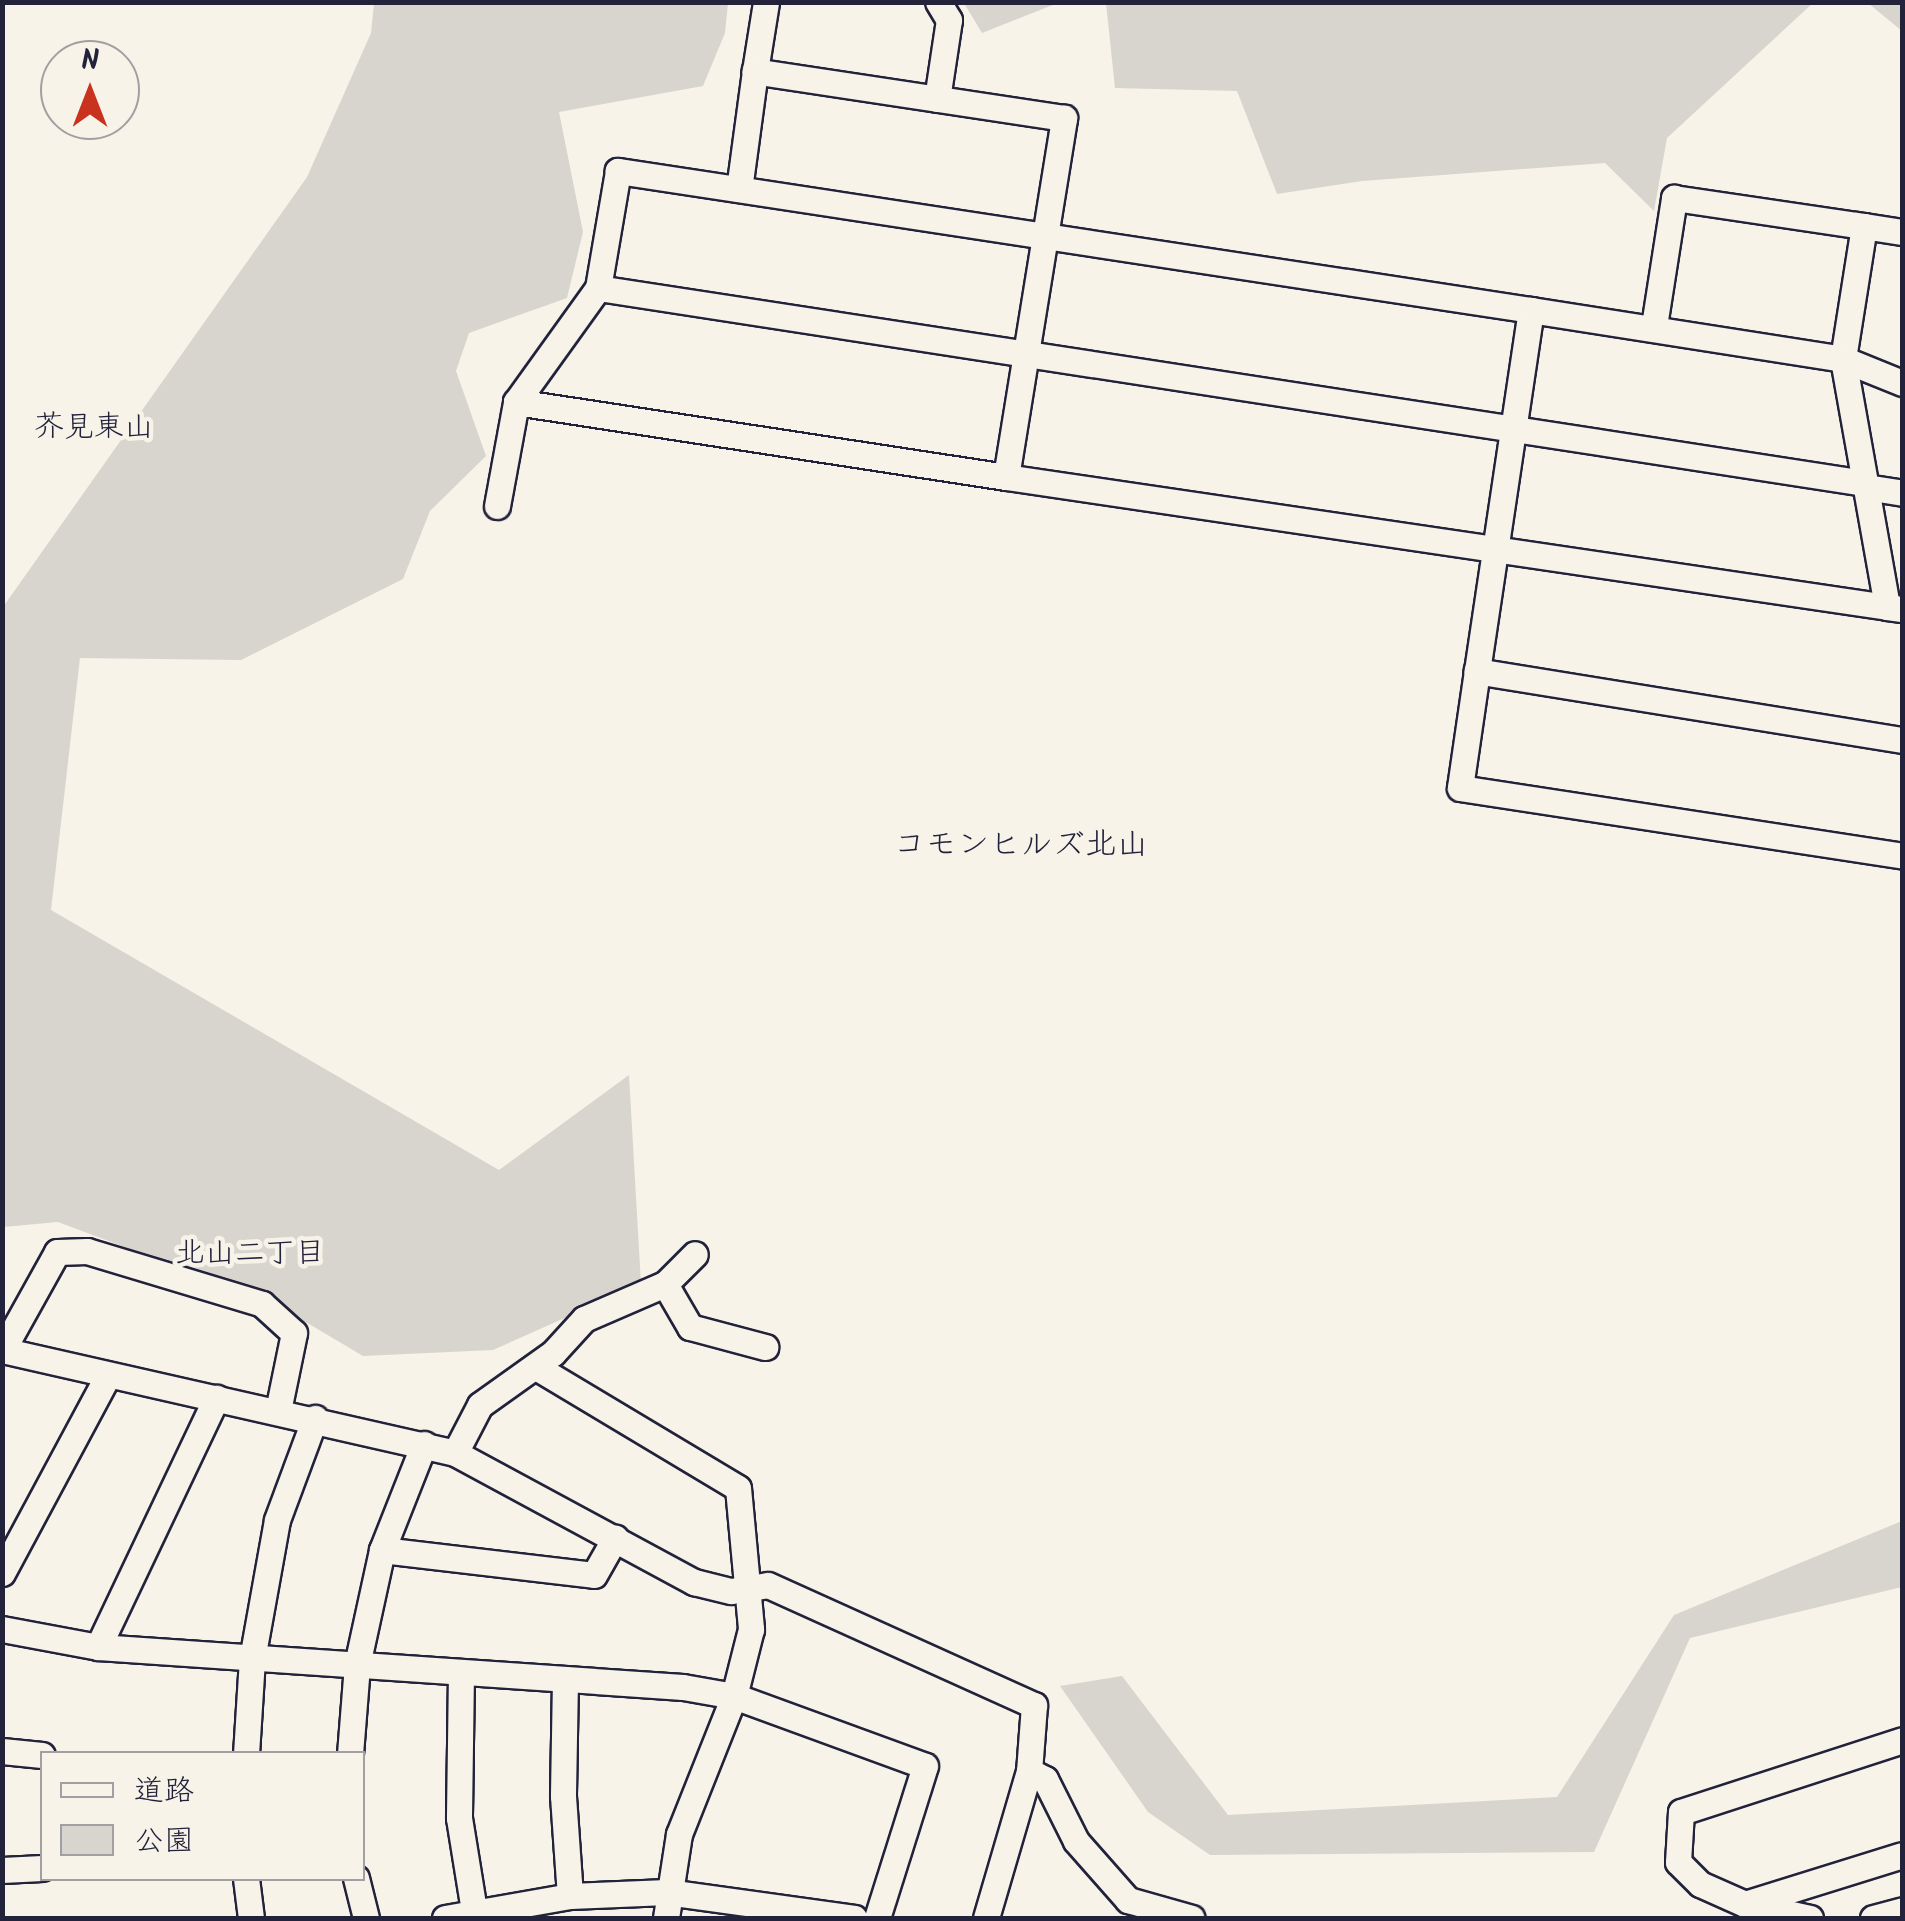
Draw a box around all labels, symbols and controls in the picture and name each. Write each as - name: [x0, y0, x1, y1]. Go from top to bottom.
- text: N: [81, 39, 99, 84]
- north arrow: [40, 40, 140, 140]
- district label: 芥見東山: [34, 410, 154, 446]
- district label: コモンヒルズ北山: [893, 827, 1149, 865]
- district label: 北山二丁目: [175, 1236, 325, 1272]
- legend: [40, 1751, 365, 1881]
- text: 道路: [134, 1768, 194, 1816]
- text: 公園: [134, 1818, 194, 1866]

